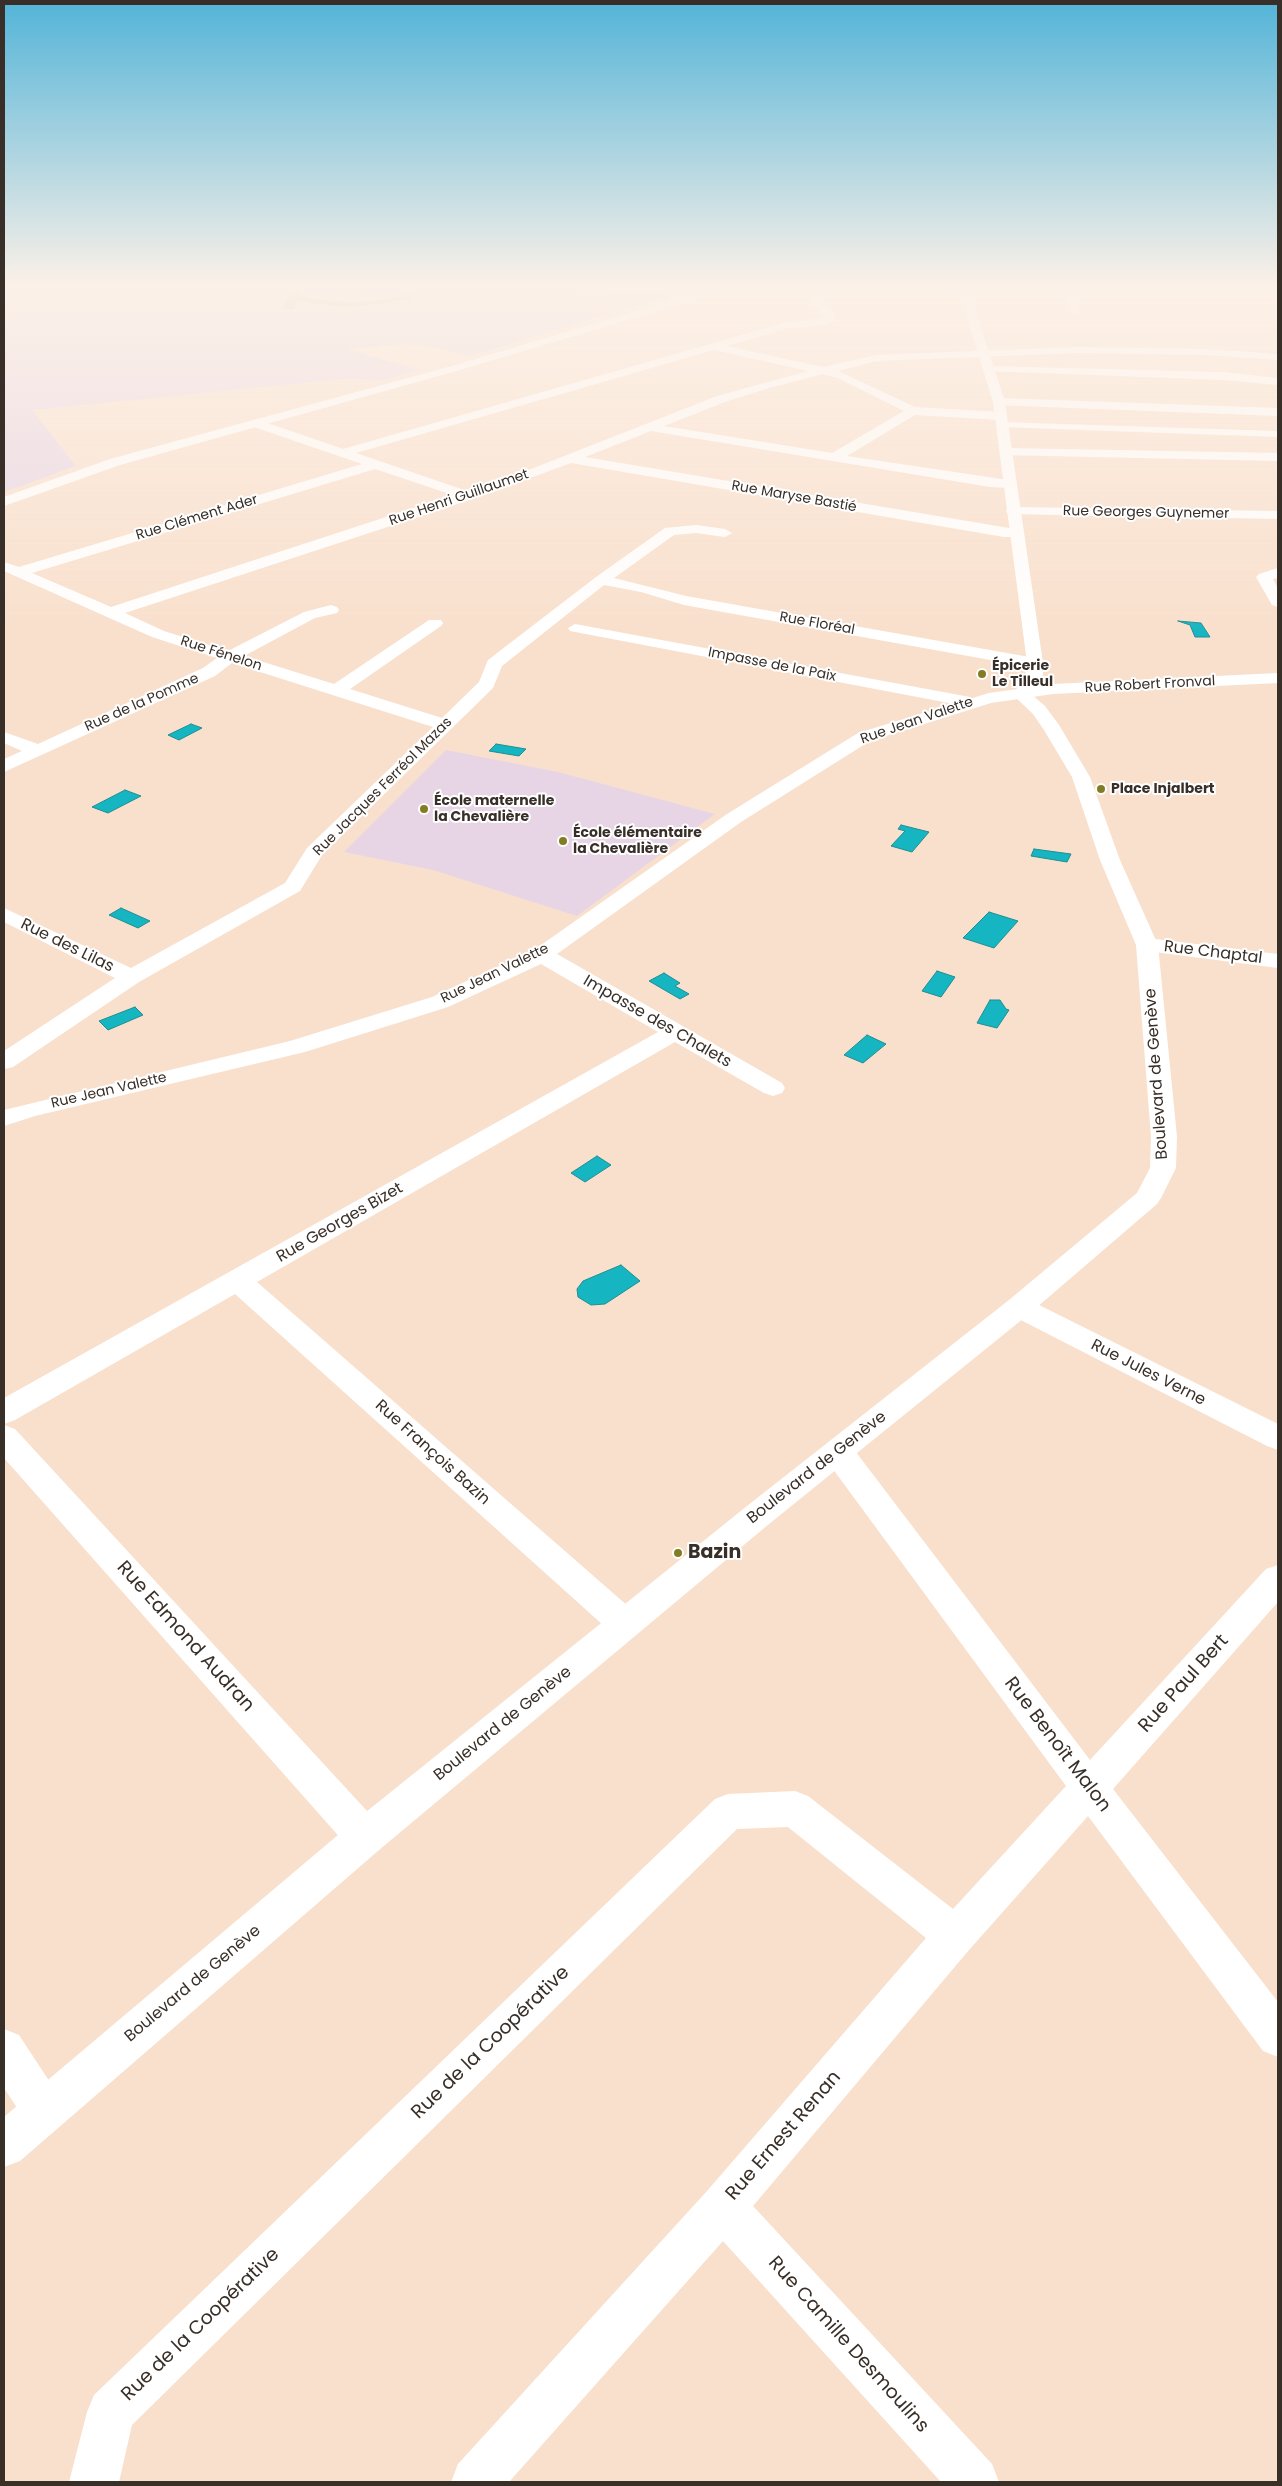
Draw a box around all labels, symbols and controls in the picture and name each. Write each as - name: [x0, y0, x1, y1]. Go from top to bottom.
- street label: Rue Henri Guillaumet: [387, 466, 531, 530]
- street label: Rue Maryse Bastié: [730, 478, 858, 516]
- street label: Rue Clément Ader: [134, 491, 260, 545]
- street label: Rue Georges Guynemer: [1063, 503, 1229, 523]
- street label: Rue Floréal: [778, 609, 856, 639]
- street label: Rue Fénelon: [178, 633, 264, 675]
- street label: Impasse de la Paix: [707, 644, 837, 686]
- place label: Épicerie Le Tilleul: [992, 658, 1053, 690]
- marker: Épicerie Le Tilleul: [976, 668, 988, 680]
- street label: Rue de la Pomme: [82, 670, 202, 736]
- street label: Rue Robert Fronval: [1084, 673, 1216, 697]
- street label: Rue Jean Valette: [858, 694, 976, 748]
- street label: Rue Jacques Ferréol Mazas: [310, 714, 456, 860]
- place label: Place Injalbert: [1111, 781, 1215, 797]
- marker: Place Injalbert: [1095, 783, 1107, 795]
- place label: École maternelle la Chevalière: [434, 793, 554, 826]
- marker: École maternelle la Chevalière: [418, 803, 430, 815]
- place label: École élémentaire la Chevalière: [573, 825, 702, 858]
- marker: École élémentaire la Chevalière: [557, 835, 569, 847]
- street label: Rue des Lilas: [17, 915, 117, 977]
- street label: Rue Chaptal: [1163, 937, 1263, 969]
- street label: Rue Jean Valette: [438, 941, 552, 1007]
- street label: Impasse des Chalets: [580, 972, 734, 1072]
- street label: Boulevard de Genève: [1141, 988, 1173, 1160]
- street label: Rue Jean Valette: [50, 1070, 168, 1112]
- street label: Rue Georges Bizet: [273, 1179, 407, 1267]
- street label: Rue Jules Verne: [1087, 1336, 1209, 1410]
- street label: Rue François Bazin: [371, 1396, 493, 1510]
- street label: Boulevard de Genève: [744, 1408, 890, 1528]
- place label: Bazin: [688, 1542, 741, 1564]
- marker: Bazin: [672, 1547, 684, 1559]
- street label: Rue Edmond Audran: [111, 1557, 259, 1717]
- street label: Rue Paul Bert: [1134, 1630, 1234, 1738]
- street label: Boulevard de Genève: [430, 1663, 576, 1785]
- street label: Rue Benoît Malon: [999, 1673, 1115, 1817]
- street label: Boulevard de Genève: [121, 1922, 265, 2046]
- street label: Rue de la Coopérative: [407, 1962, 575, 2124]
- street label: Rue Ernest Renan: [722, 2067, 846, 2205]
- street label: Rue de la Coopérative: [117, 2244, 285, 2406]
- street label: Rue Camille Desmoulins: [763, 2252, 933, 2438]

